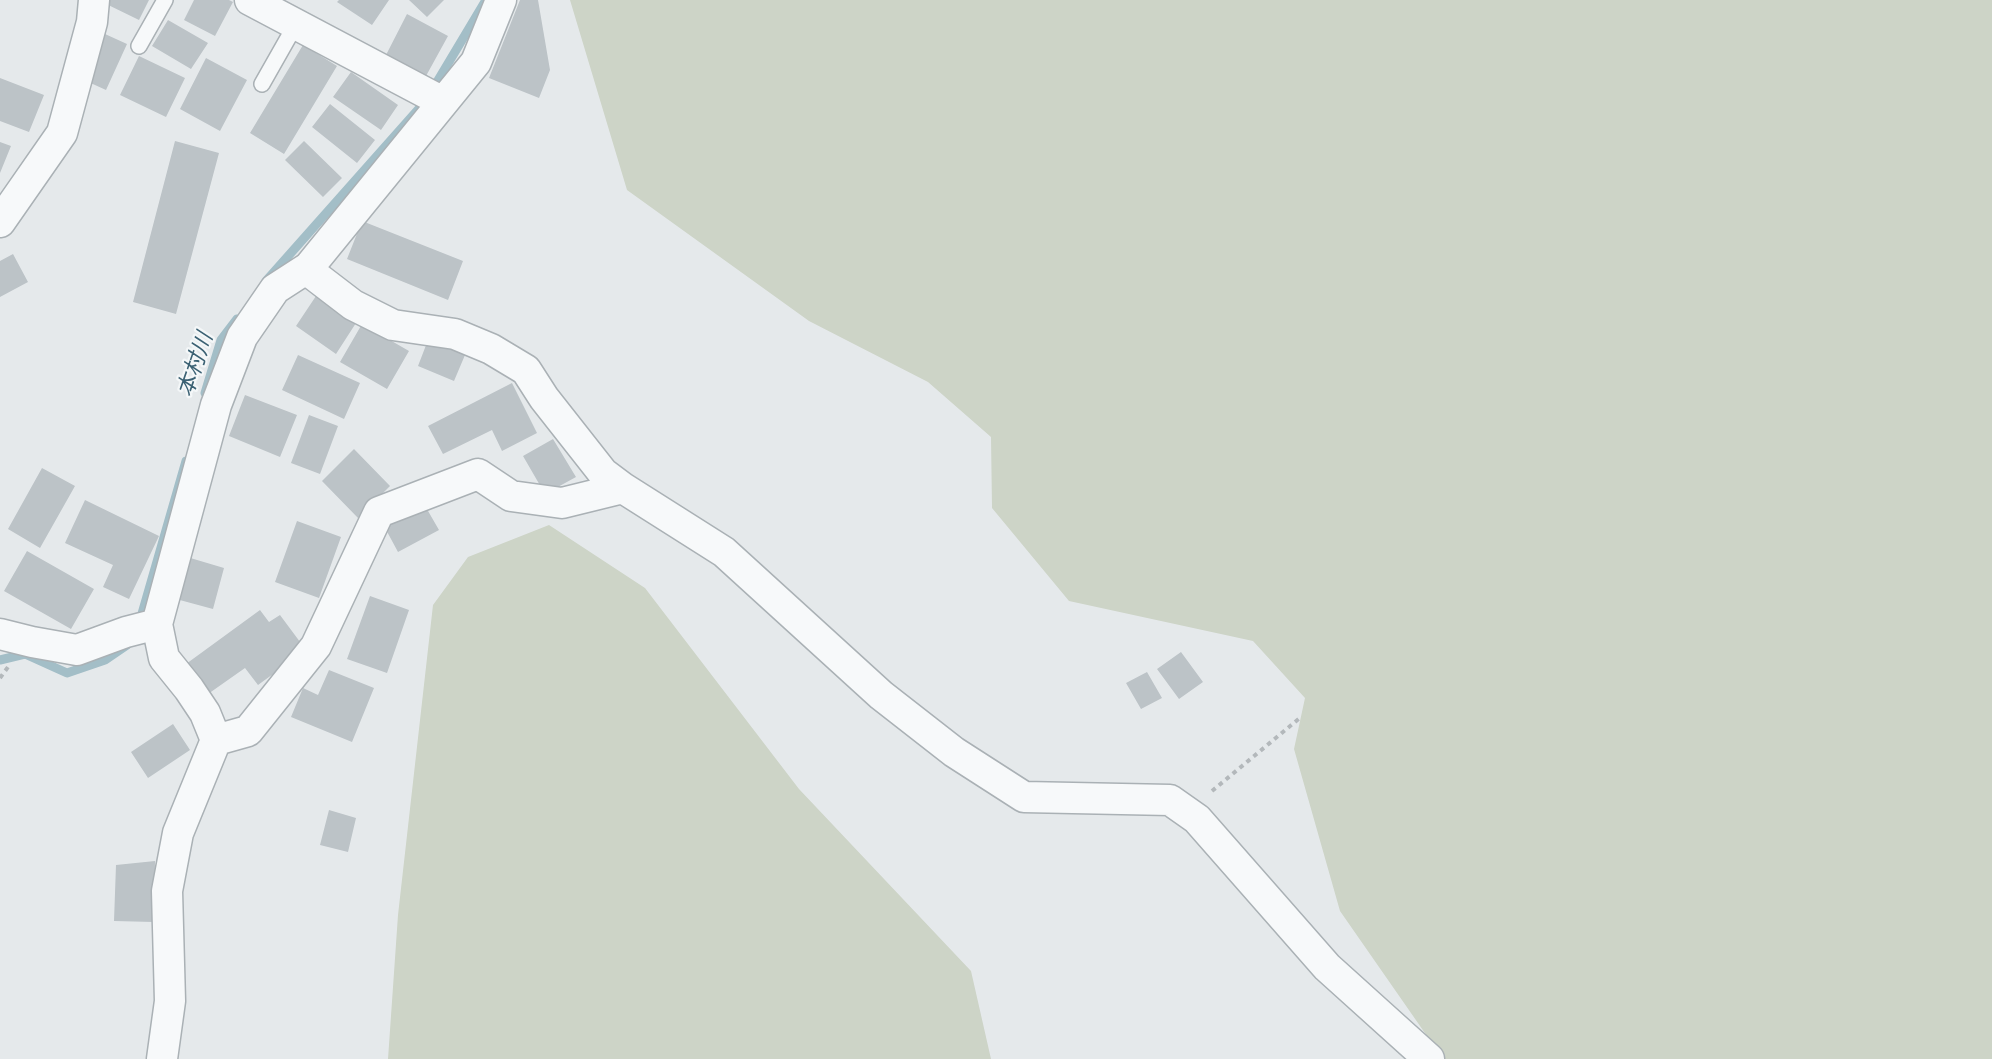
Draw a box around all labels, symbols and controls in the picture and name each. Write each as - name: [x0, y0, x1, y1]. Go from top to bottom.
- water label: 本村川: [173, 330, 219, 400]

